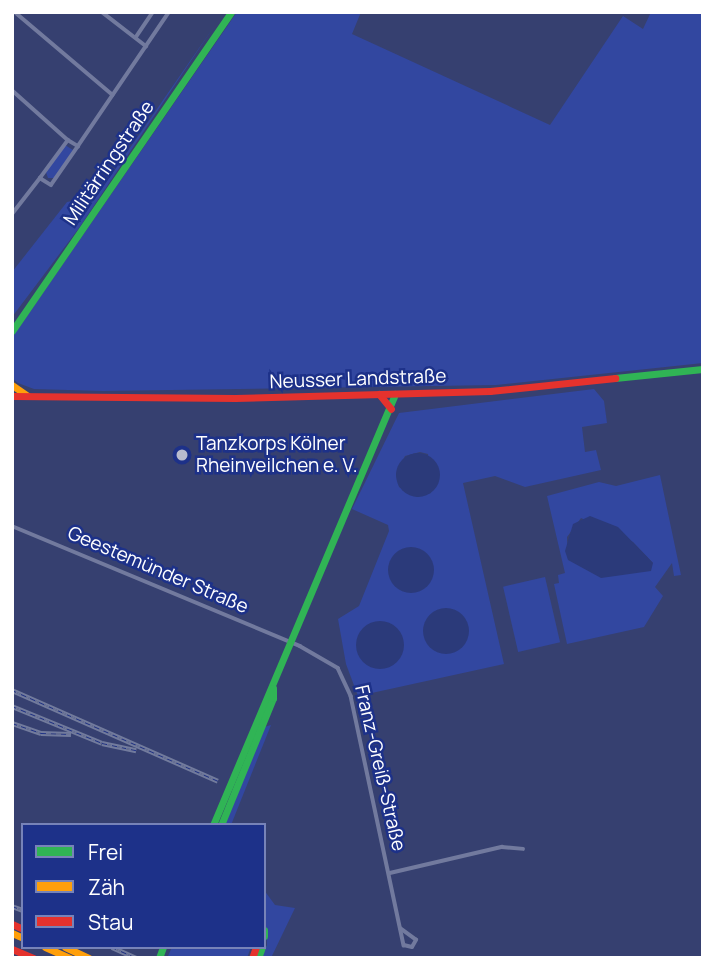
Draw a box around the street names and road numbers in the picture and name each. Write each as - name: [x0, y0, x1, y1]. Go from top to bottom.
- street label: Militärringstraße: [59, 96, 159, 230]
- street label: Neusser Landstraße: [269, 365, 447, 393]
- street label: Geestemünder Straße: [64, 522, 252, 618]
- street label: Franz-Greiß-Straße: [350, 683, 410, 853]

